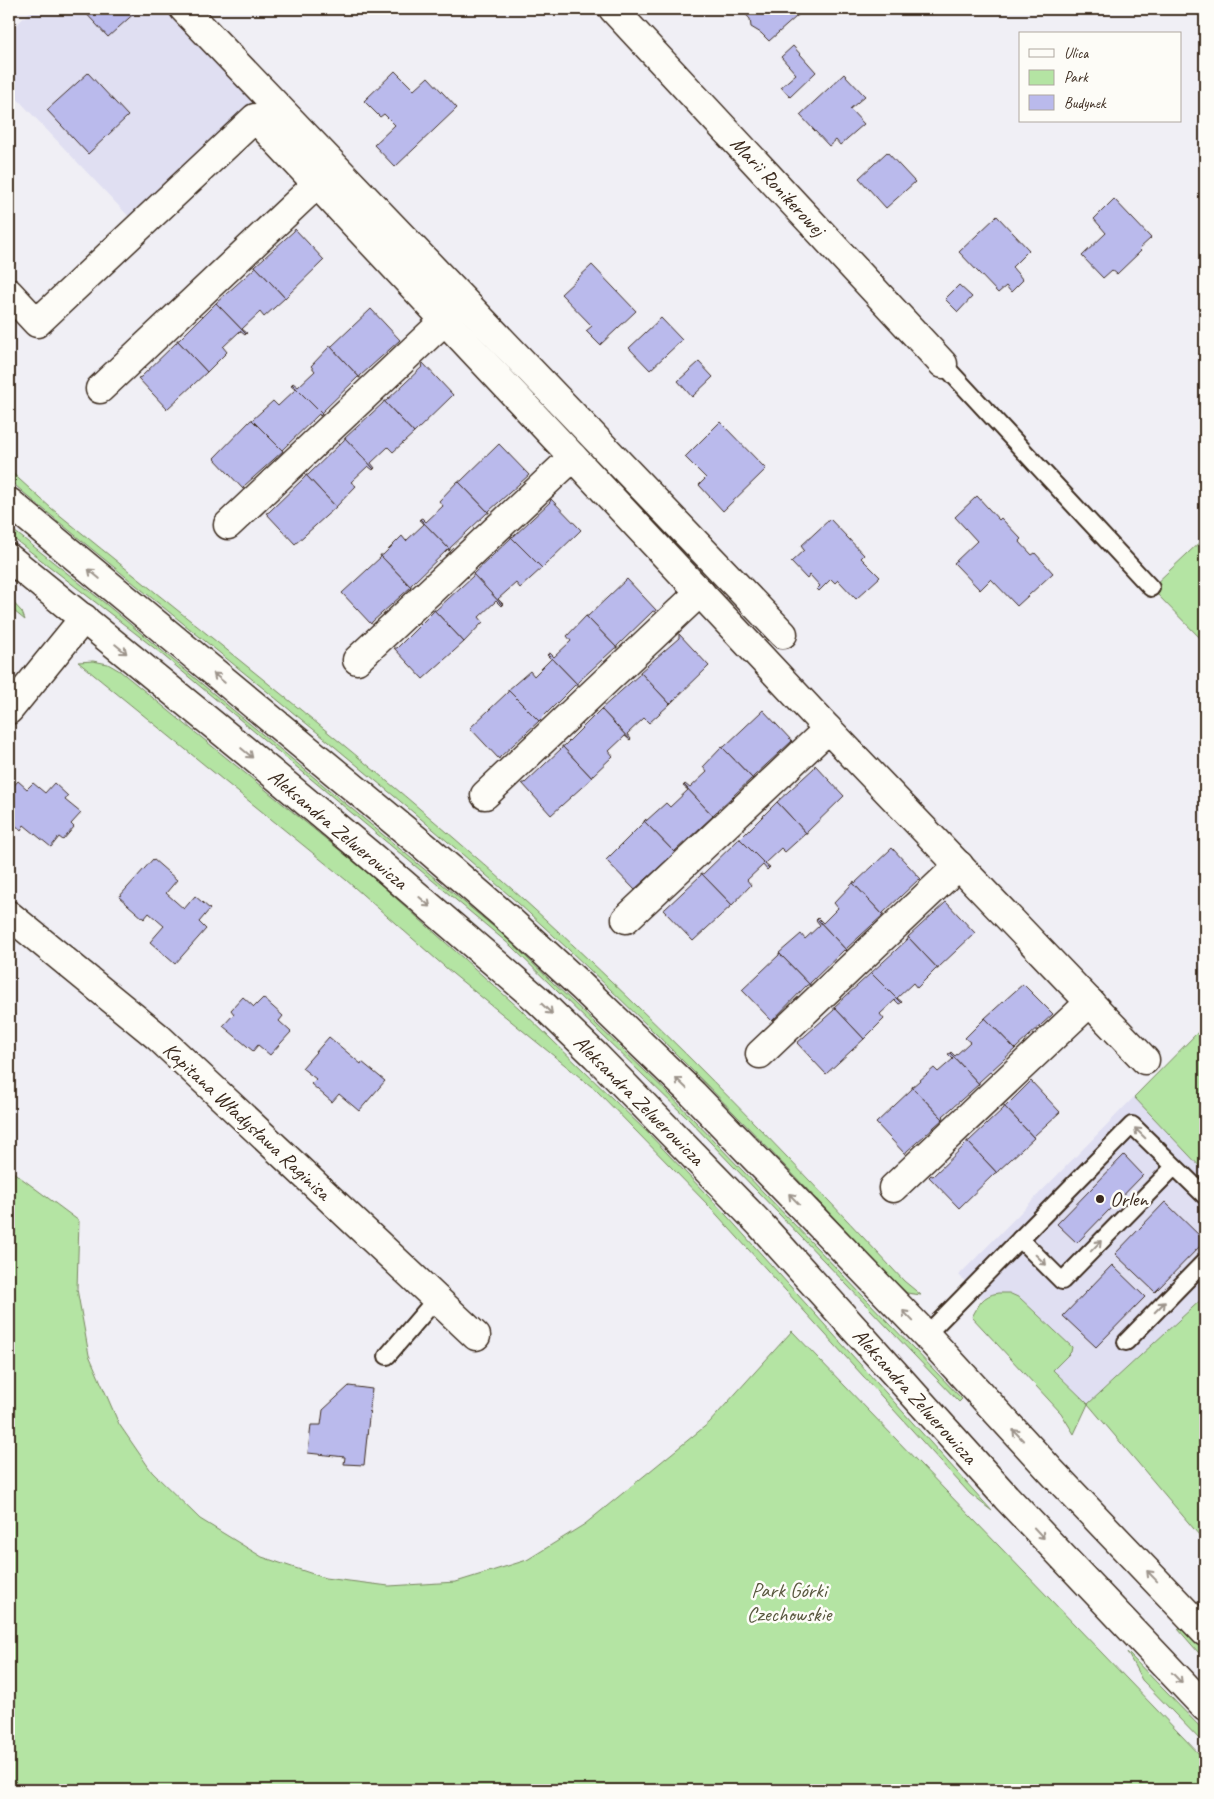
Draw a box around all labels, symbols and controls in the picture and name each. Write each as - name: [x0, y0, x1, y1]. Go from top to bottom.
- legend: [1019, 32, 1182, 122]
- text: Ulica: [1064, 44, 1089, 63]
- text: Park: [1064, 68, 1089, 87]
- text: Budynek: [1064, 94, 1107, 113]
- street label: Marii Ronikerowej: [725, 131, 833, 243]
- one-way arrow: [88, 569, 101, 580]
- one-way arrow: [115, 644, 128, 655]
- one-way arrow: [213, 672, 226, 684]
- one-way arrow: [240, 747, 253, 758]
- street label: Aleksandra Zelwerowicza: [263, 763, 414, 896]
- one-way arrow: [418, 897, 431, 908]
- one-way arrow: [541, 1003, 554, 1015]
- street label: Aleksandra Zelwerowicza: [568, 1029, 711, 1172]
- street label: Kapitana Władysława Raginisa: [158, 1037, 338, 1207]
- one-way arrow: [675, 1077, 687, 1089]
- one-way arrow: [1134, 1127, 1146, 1139]
- place label: Orlen: [1110, 1186, 1149, 1212]
- marker: Orlen: [1094, 1193, 1106, 1205]
- one-way arrow: [789, 1194, 801, 1206]
- one-way arrow: [1090, 1240, 1102, 1252]
- one-way arrow: [1035, 1254, 1047, 1266]
- one-way arrow: [1154, 1301, 1166, 1313]
- one-way arrow: [901, 1310, 914, 1322]
- street label: Aleksandra Zelwerowicza: [847, 1323, 984, 1470]
- one-way arrow: [1012, 1428, 1024, 1441]
- one-way arrow: [1033, 1526, 1045, 1539]
- one-way arrow: [1146, 1569, 1158, 1582]
- park label: Park Górki Czechowskie: [747, 1577, 833, 1627]
- one-way arrow: [1171, 1672, 1183, 1684]

